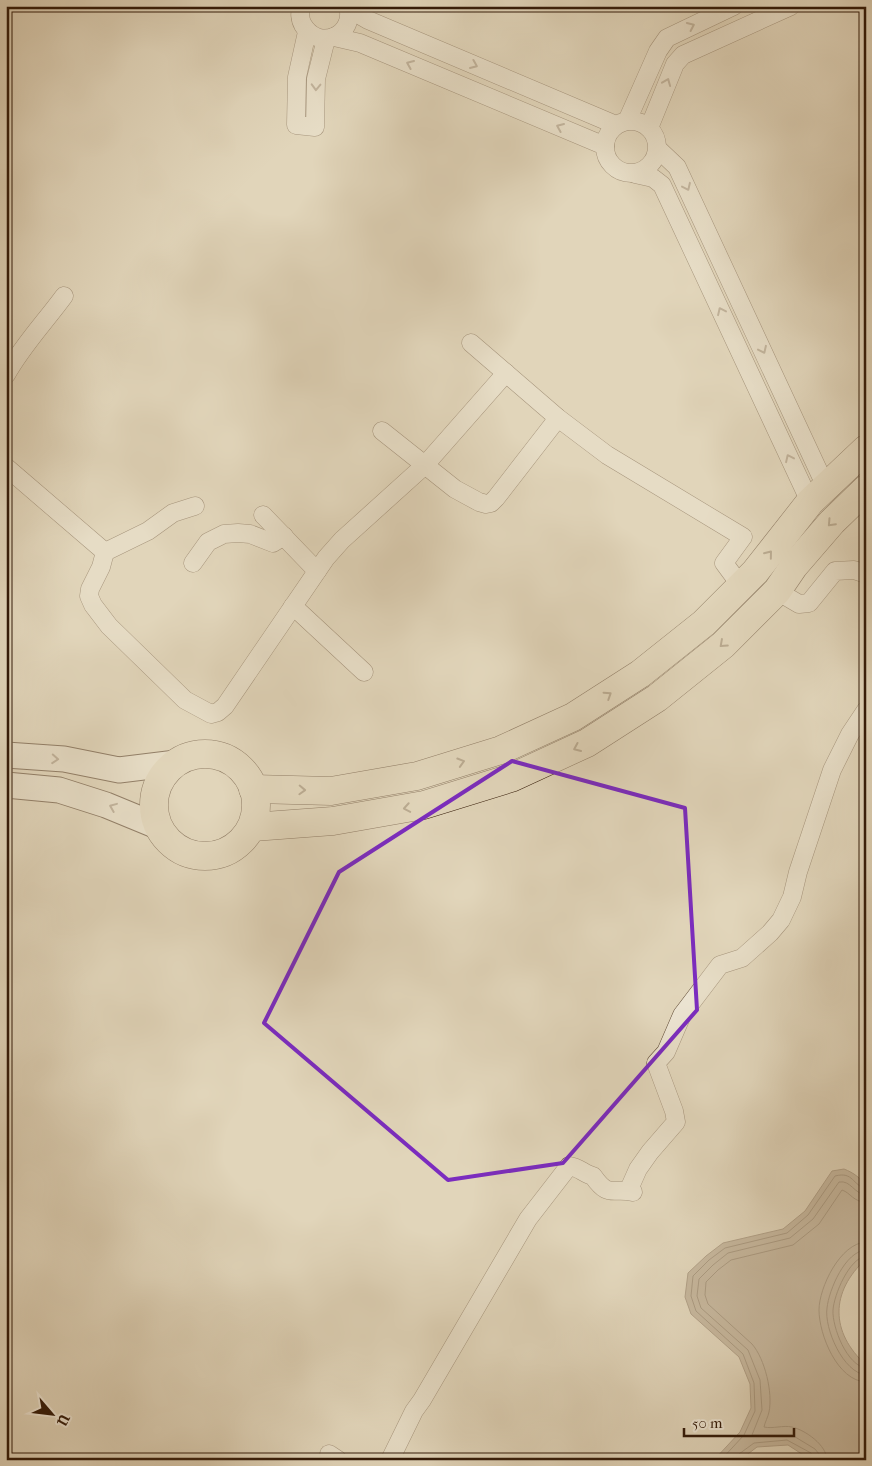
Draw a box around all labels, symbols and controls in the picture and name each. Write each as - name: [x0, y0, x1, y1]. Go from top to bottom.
- one-way arrow: [686, 22, 695, 33]
- one-way arrow: [469, 59, 477, 69]
- one-way arrow: [406, 60, 415, 70]
- one-way arrow: [662, 79, 672, 87]
- one-way arrow: [311, 83, 321, 91]
- one-way arrow: [556, 122, 565, 133]
- one-way arrow: [680, 182, 691, 191]
- one-way arrow: [717, 307, 727, 316]
- one-way arrow: [756, 345, 766, 354]
- one-way arrow: [785, 454, 796, 463]
- one-way arrow: [828, 518, 837, 527]
- one-way arrow: [763, 550, 772, 559]
- one-way arrow: [720, 638, 729, 647]
- one-way arrow: [603, 691, 612, 701]
- one-way arrow: [573, 742, 582, 752]
- one-way arrow: [51, 753, 59, 764]
- one-way arrow: [457, 758, 465, 768]
- one-way arrow: [298, 785, 306, 796]
- one-way arrow: [403, 802, 412, 812]
- one-way arrow: [109, 803, 117, 813]
- north arrow: [28, 1388, 78, 1438]
- scale bar: [684, 1406, 794, 1438]
- text: U: [53, 1410, 74, 1429]
- text: 50 m: [692, 1414, 723, 1432]

